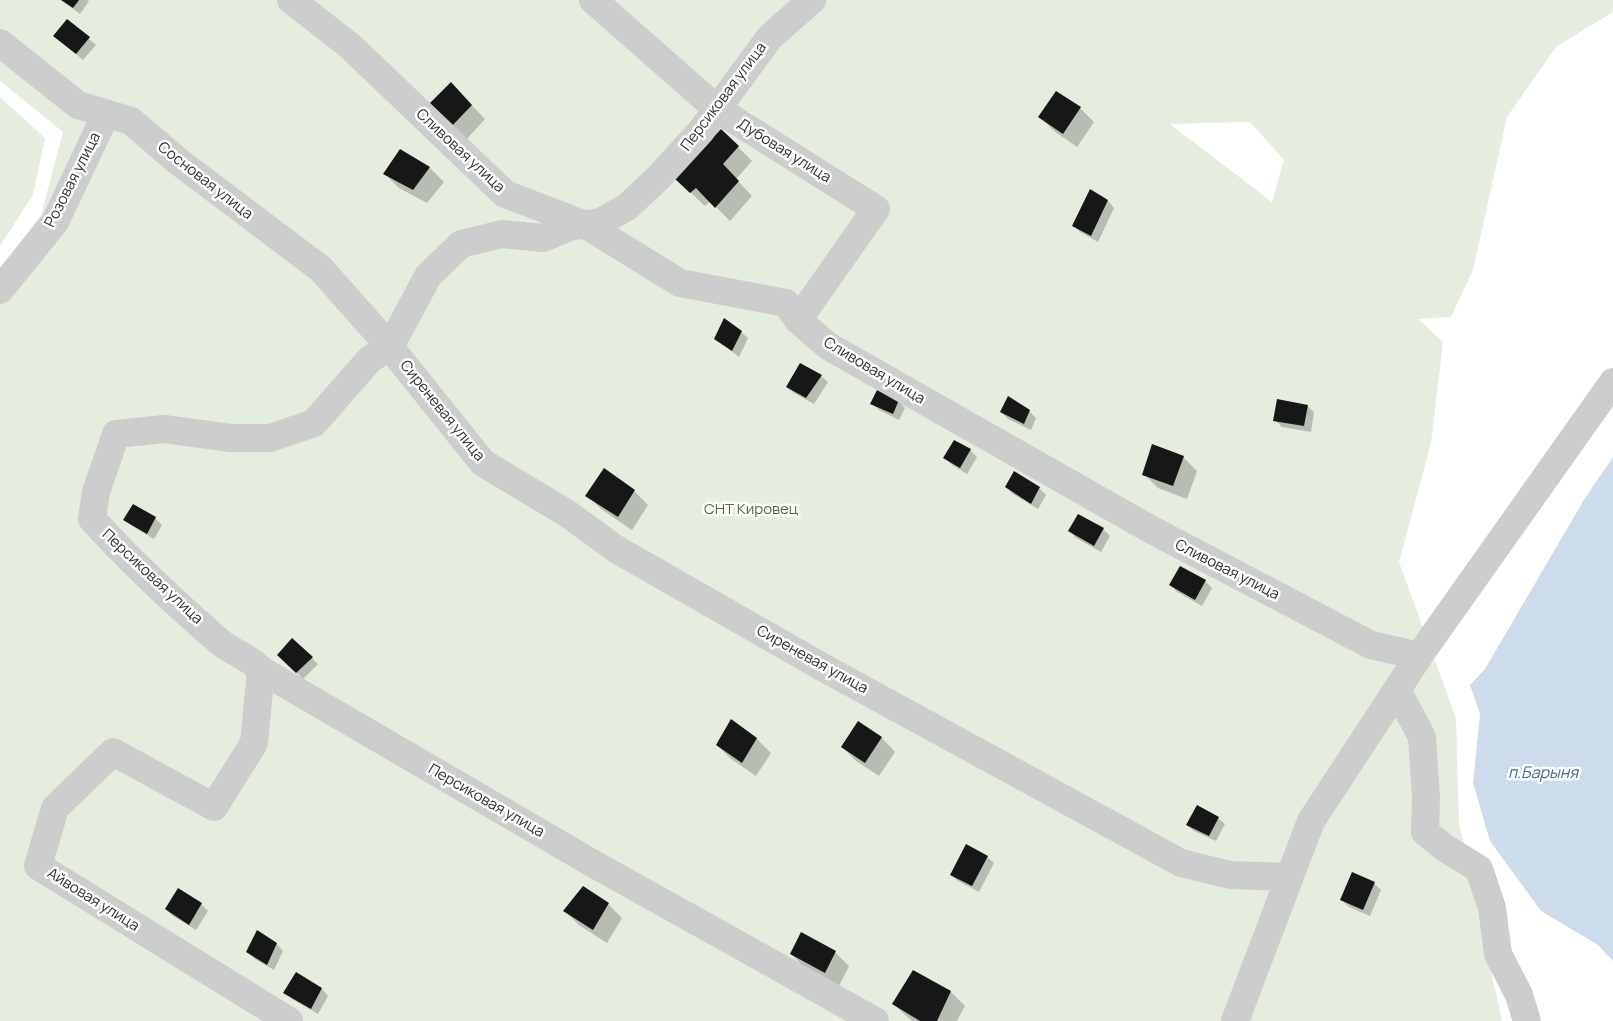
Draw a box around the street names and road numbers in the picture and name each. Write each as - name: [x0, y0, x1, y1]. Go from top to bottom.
- street label: Персиковая улица: [677, 39, 771, 155]
- street label: Сливовая улица: [412, 105, 508, 197]
- street label: Дубовая улица: [734, 115, 834, 187]
- street label: Розовая улица: [41, 129, 105, 231]
- street label: Сосновая улица: [154, 138, 256, 224]
- street label: Сливовая улица: [820, 334, 928, 408]
- street label: Сиреневая улица: [396, 357, 488, 465]
- street label: Персиковая улица: [98, 526, 206, 628]
- street label: Сливовая улица: [1172, 536, 1282, 604]
- street label: Сиреневая улица: [753, 622, 871, 698]
- street label: Персиковая улица: [425, 760, 547, 842]
- street label: Айвовая улица: [44, 865, 142, 935]

